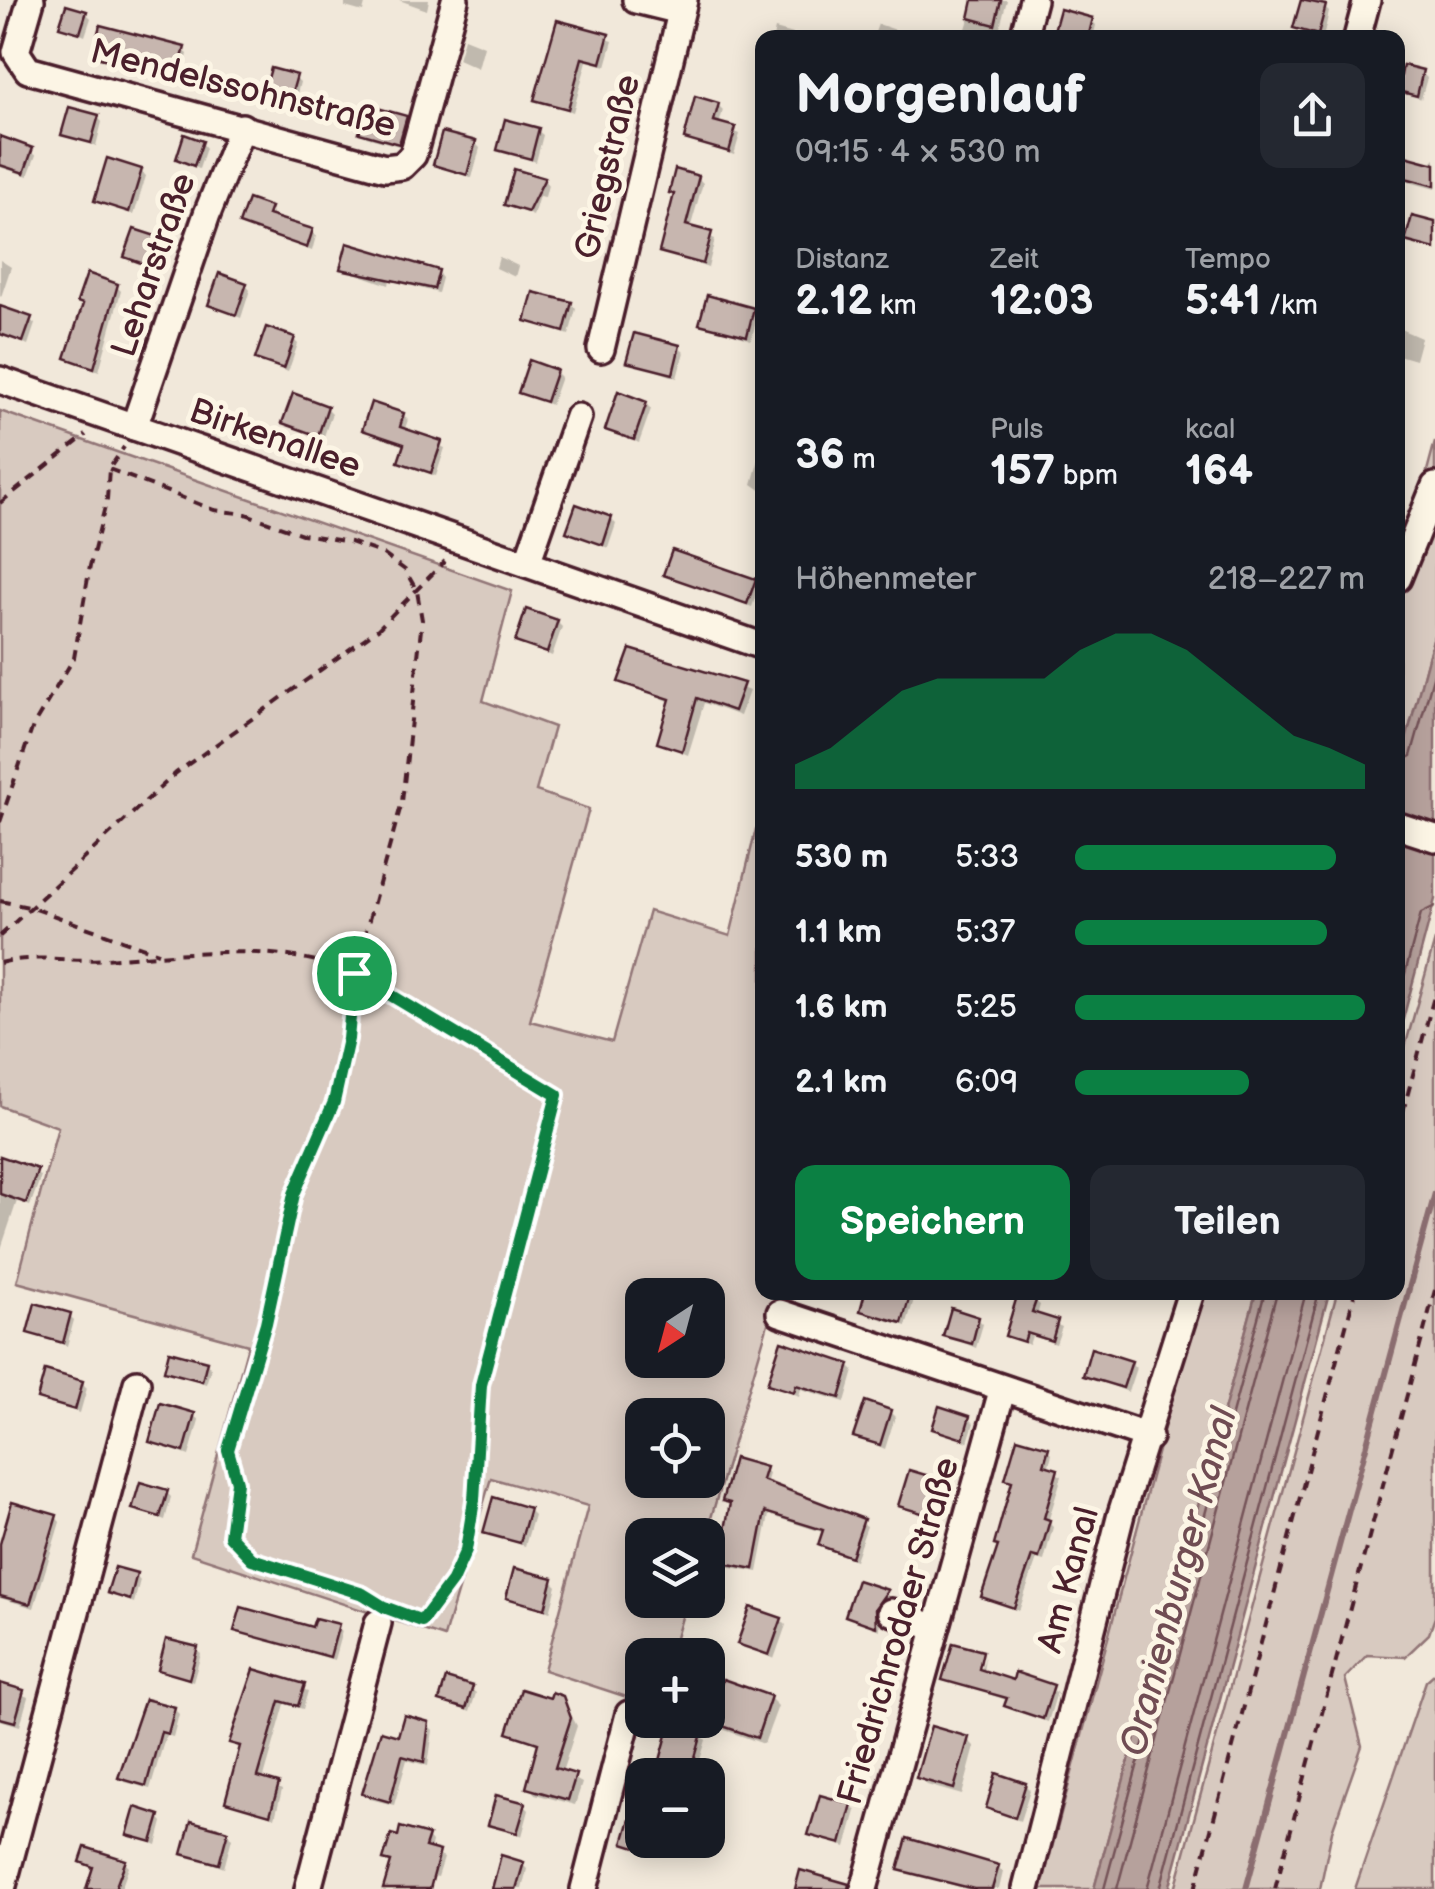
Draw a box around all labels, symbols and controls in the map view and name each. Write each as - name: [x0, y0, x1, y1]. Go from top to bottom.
- street label: Mendelssohnstraße: [86, 30, 400, 148]
- text: Morgenlauf: [795, 62, 1085, 129]
- button: share: [1260, 63, 1365, 168]
- street label: Griegstraße: [566, 71, 650, 263]
- text: 09:15 · 4 × 530 m: [795, 133, 1040, 172]
- street label: Leharstraße: [102, 167, 206, 363]
- text: Distanz: [795, 243, 889, 276]
- text: Zeit: [990, 243, 1039, 276]
- text: Tempo: [1185, 243, 1271, 276]
- text: 2.12: [795, 276, 872, 327]
- text: 12:03: [990, 276, 1094, 327]
- text: 5:41: [1185, 276, 1261, 327]
- text: km: [872, 289, 917, 322]
- text: /km: [1261, 289, 1318, 322]
- street label: Birkenallee: [184, 390, 366, 488]
- text: Puls: [990, 413, 1043, 446]
- text: kcal: [1185, 413, 1235, 446]
- text: 36: [795, 430, 845, 481]
- text: m: [845, 443, 876, 476]
- text: 157: [990, 446, 1055, 497]
- text: 164: [1185, 446, 1253, 497]
- text: bpm: [1055, 459, 1118, 492]
- text: Höhenmeter: [795, 560, 976, 599]
- text: 218–227 m: [1208, 560, 1365, 599]
- text: 530 m: [795, 838, 888, 877]
- text: 5:33: [955, 838, 1019, 877]
- text: 1.1 km: [795, 913, 882, 952]
- text: 5:37: [955, 913, 1015, 952]
- pin: [312, 931, 397, 1016]
- icon: arrive: [327, 946, 382, 1001]
- text: 1.6 km: [795, 988, 888, 1027]
- text: 5:25: [955, 988, 1017, 1027]
- text: 2.1 km: [795, 1063, 887, 1102]
- text: 6:09: [955, 1063, 1018, 1102]
- button: Speichern: [795, 1165, 1070, 1280]
- button: Teilen: [1090, 1165, 1365, 1280]
- north arrow: [625, 1278, 725, 1378]
- map controls: [625, 1278, 725, 1858]
- button: locate: [625, 1398, 725, 1498]
- water label: Oranienburger Kanal: [1111, 1402, 1247, 1761]
- street label: Friedrichrodaer Straße: [829, 1452, 969, 1810]
- street label: Am Kanal: [1029, 1502, 1109, 1658]
- button: layers: [625, 1518, 725, 1618]
- button: +: [625, 1638, 725, 1738]
- button: −: [625, 1758, 725, 1858]

